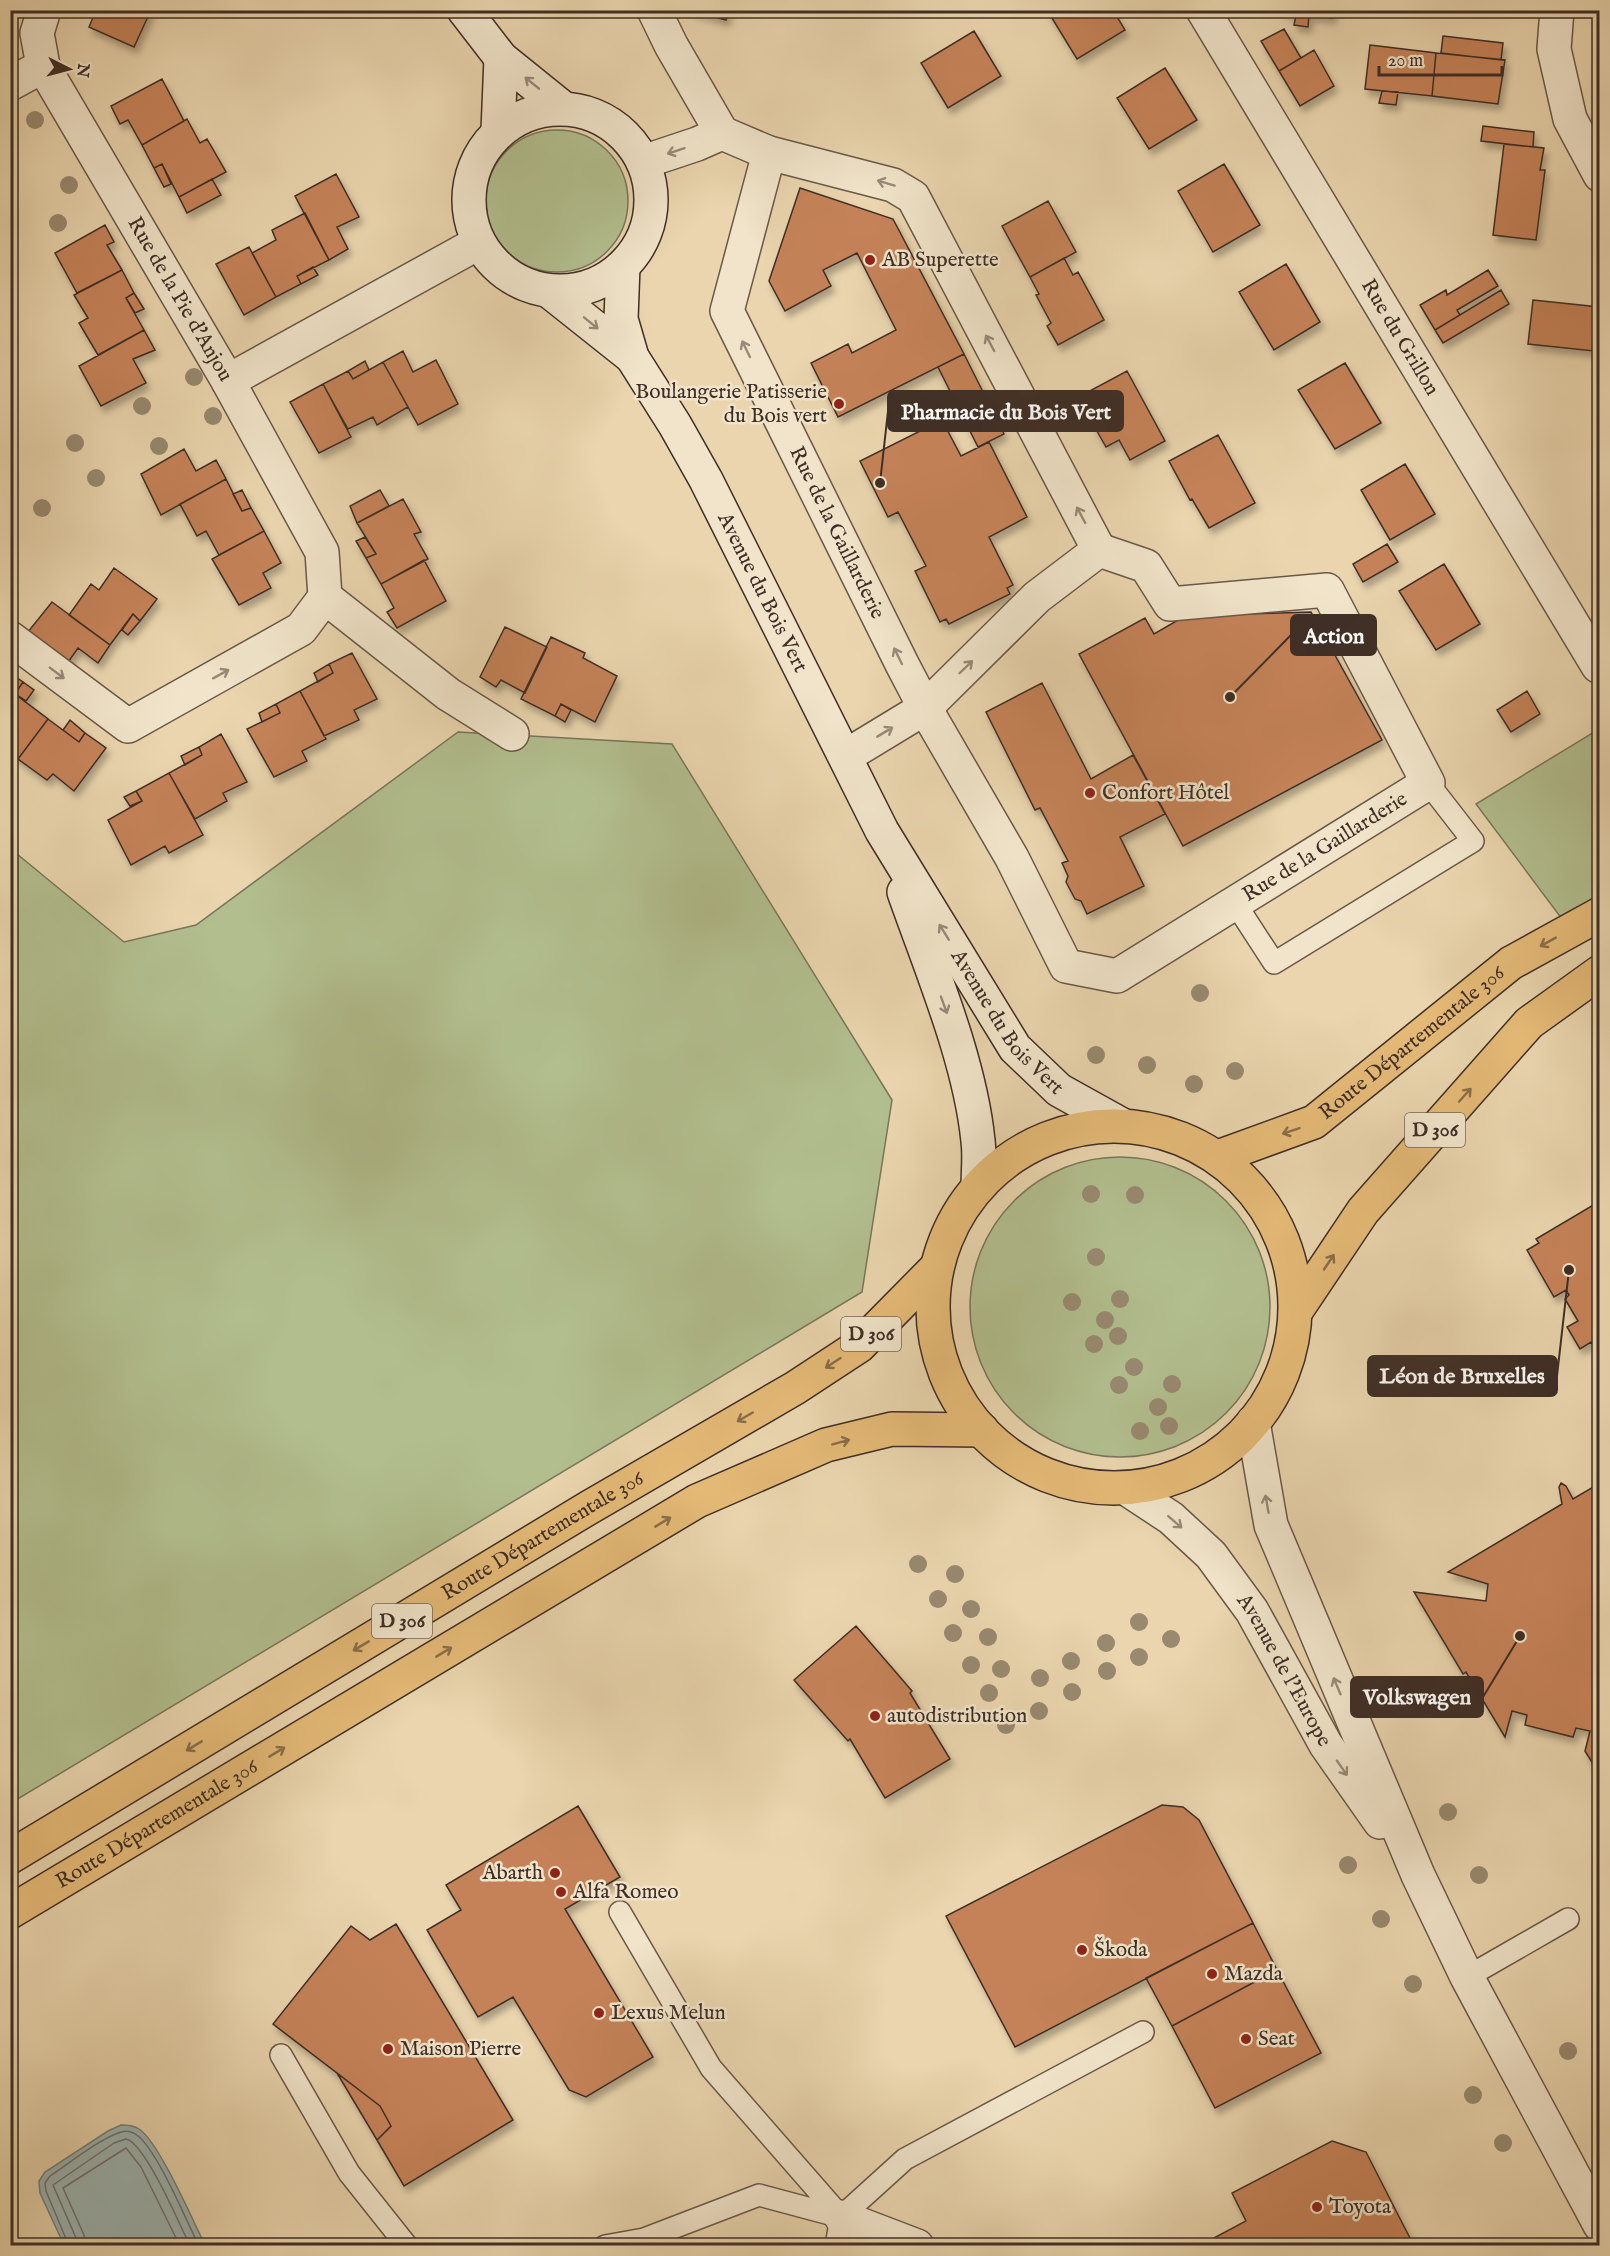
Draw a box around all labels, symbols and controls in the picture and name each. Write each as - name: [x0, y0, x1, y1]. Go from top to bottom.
- north arrow: [39, 39, 99, 99]
- scale bar: [1379, 39, 1502, 77]
- text: 20 m: [1388, 50, 1423, 73]
- text: N: [71, 61, 93, 78]
- one-way arrow: [524, 76, 540, 89]
- one-way arrow: [667, 146, 686, 157]
- one-way arrow: [877, 177, 896, 188]
- street label: Rue de la Pie d'Anjou: [121, 212, 239, 386]
- place label: AB Superette: [881, 247, 999, 274]
- marker: AB Superette: [863, 253, 877, 267]
- street label: Rue du Grillon: [1355, 274, 1446, 401]
- one-way arrow: [583, 317, 599, 330]
- one-way arrow: [984, 334, 995, 352]
- one-way arrow: [739, 341, 751, 359]
- place label: Boulangerie Patisserie du Bois vert: [635, 379, 827, 430]
- callout: Pharmacie du Bois Vert: [888, 391, 1123, 431]
- marker: Boulangerie Patisserie du Bois vert: [832, 397, 846, 411]
- text: Pharmacie du Bois Vert: [901, 399, 1112, 427]
- street label: Rue de la Gaillarderie: [783, 442, 891, 624]
- street label: Avenue du Bois Vert: [711, 507, 814, 677]
- one-way arrow: [1075, 507, 1087, 524]
- callout: Action: [1291, 615, 1376, 655]
- text: Action: [1302, 623, 1365, 651]
- one-way arrow: [891, 647, 903, 665]
- one-way arrow: [959, 659, 974, 674]
- one-way arrow: [49, 667, 65, 680]
- one-way arrow: [212, 668, 229, 680]
- one-way arrow: [876, 725, 893, 737]
- place label: Confort Hôtel: [1102, 780, 1230, 807]
- street label: Rue de la Gaillarderie: [1237, 785, 1413, 908]
- marker: Confort Hôtel: [1083, 786, 1097, 800]
- one-way arrow: [938, 924, 950, 941]
- one-way arrow: [1540, 936, 1557, 948]
- street label: Avenue du Bois Vert: [944, 944, 1069, 1101]
- street label: Route Départementale 306: [1313, 959, 1511, 1126]
- one-way arrow: [939, 995, 950, 1013]
- one-way arrow: [1458, 1088, 1472, 1103]
- road number: D 306: [1405, 1113, 1465, 1147]
- one-way arrow: [1282, 1126, 1300, 1137]
- one-way arrow: [1322, 1254, 1335, 1271]
- road number: D 306: [841, 1317, 901, 1351]
- callout: Léon de Bruxelles: [1368, 1356, 1557, 1396]
- one-way arrow: [824, 1357, 841, 1370]
- text: Léon de Bruxelles: [1379, 1363, 1545, 1391]
- one-way arrow: [737, 1412, 754, 1424]
- one-way arrow: [831, 1435, 850, 1447]
- street label: Route Départementale 306: [437, 1465, 650, 1607]
- one-way arrow: [1262, 1494, 1273, 1514]
- one-way arrow: [654, 1515, 671, 1527]
- one-way arrow: [1167, 1515, 1182, 1529]
- street label: Avenue de l'Europe: [1230, 1588, 1338, 1752]
- road number: D 306: [372, 1604, 432, 1638]
- one-way arrow: [352, 1639, 369, 1652]
- one-way arrow: [435, 1646, 452, 1658]
- one-way arrow: [1331, 1677, 1342, 1695]
- callout: Volkswagen: [1351, 1677, 1483, 1717]
- text: Volkswagen: [1362, 1684, 1471, 1712]
- place label: autodistribution: [887, 1703, 1027, 1730]
- marker: autodistribution: [868, 1709, 882, 1723]
- one-way arrow: [186, 1741, 203, 1753]
- one-way arrow: [268, 1746, 285, 1758]
- street label: Route Départementale 306: [51, 1753, 264, 1895]
- one-way arrow: [1336, 1760, 1348, 1776]
- place label: Abarth: [481, 1860, 543, 1887]
- marker: Abarth: [548, 1866, 562, 1880]
- place label: Alfa Romeo: [572, 1879, 679, 1906]
- marker: Alfa Romeo: [554, 1885, 568, 1899]
- place label: Škoda: [1094, 1936, 1148, 1964]
- marker: Škoda: [1075, 1943, 1089, 1957]
- place label: Mazda: [1224, 1961, 1284, 1988]
- marker: Mazda: [1205, 1967, 1219, 1981]
- place label: Lexus Melun: [611, 2000, 726, 2027]
- marker: Lexus Melun: [592, 2006, 606, 2020]
- place label: Seat: [1258, 2026, 1295, 2053]
- marker: Seat: [1239, 2032, 1253, 2046]
- place label: Maison Pierre: [400, 2036, 522, 2063]
- marker: Maison Pierre: [381, 2042, 395, 2056]
- place label: Toyota: [1329, 2194, 1392, 2221]
- marker: Toyota: [1310, 2200, 1324, 2214]

